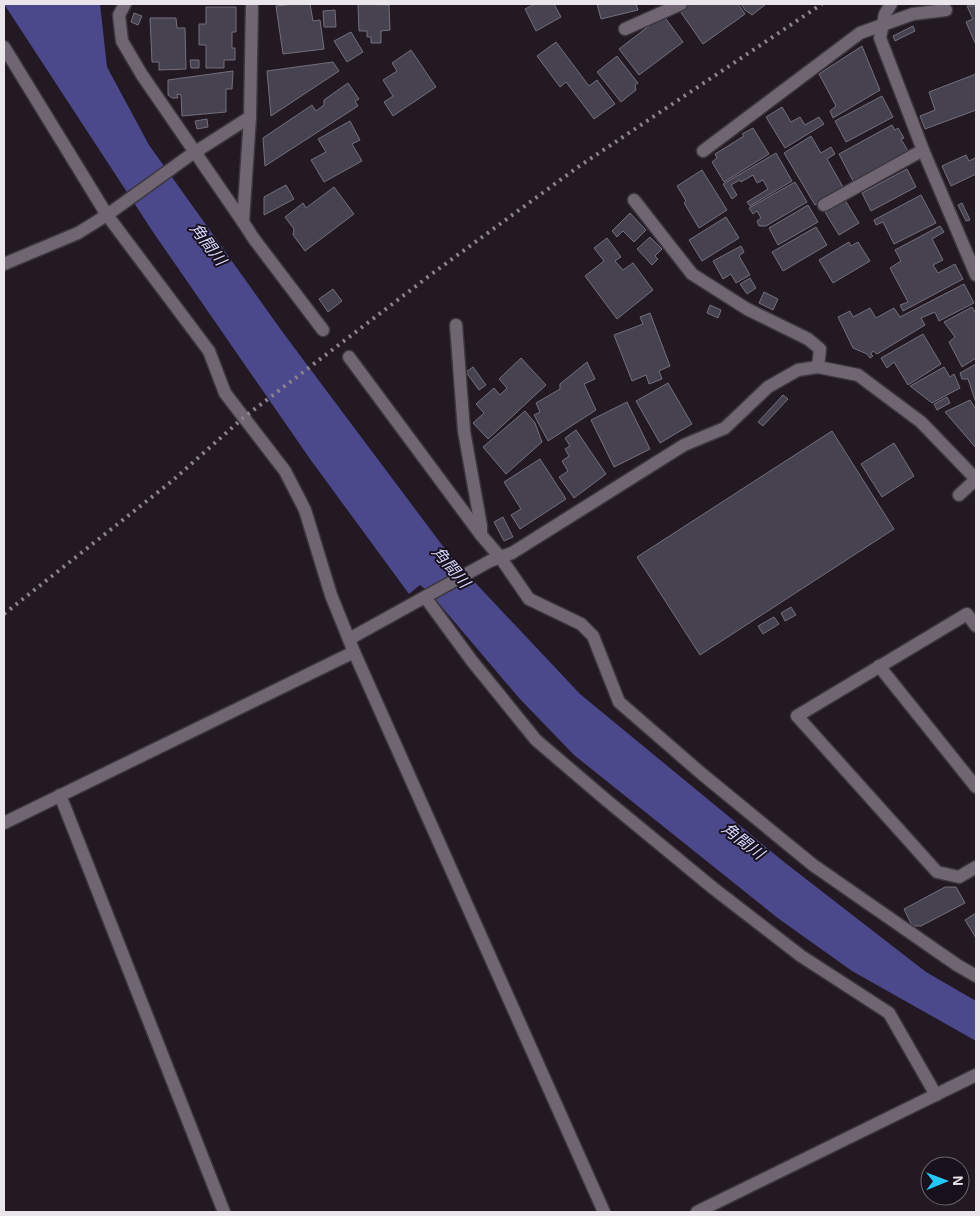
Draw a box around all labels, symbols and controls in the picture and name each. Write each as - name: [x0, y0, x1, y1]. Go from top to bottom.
- water label: 角間川: [187, 220, 230, 270]
- water label: 角間川: [429, 543, 474, 592]
- water label: 角間川: [719, 820, 769, 864]
- north arrow: [920, 1156, 970, 1206]
- text: N: [950, 1176, 966, 1186]

